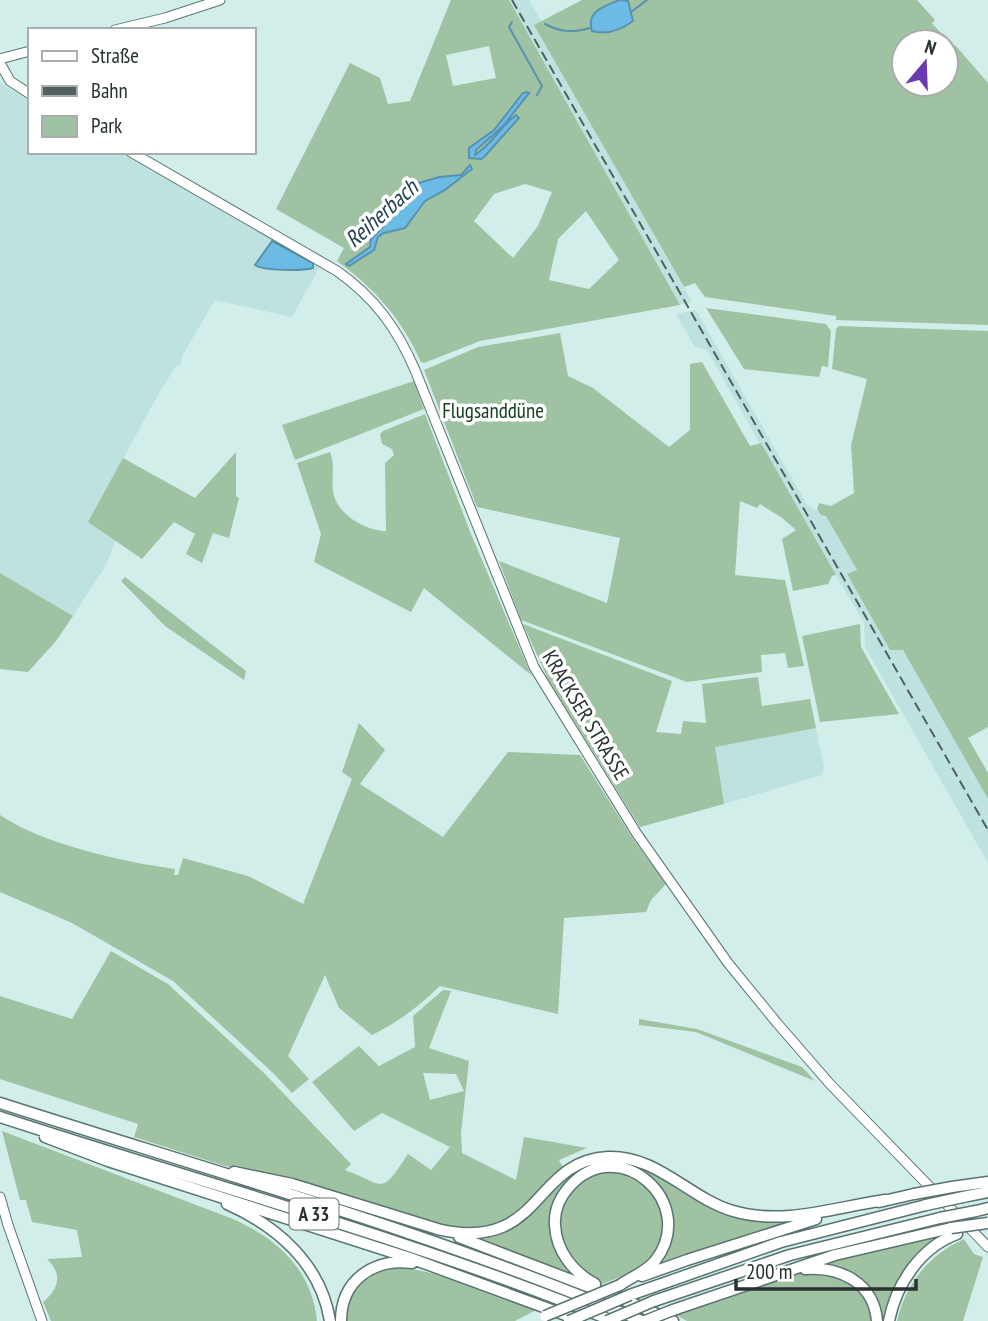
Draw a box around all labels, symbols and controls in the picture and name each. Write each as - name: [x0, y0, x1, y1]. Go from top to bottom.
- legend: [28, 28, 256, 154]
- north arrow: [890, 28, 960, 98]
- text: N: [922, 34, 939, 60]
- text: Straße: [91, 42, 139, 69]
- text: Bahn: [91, 77, 128, 104]
- text: Park: [91, 112, 122, 139]
- water label: Reiherbach: [339, 172, 425, 253]
- park label: Flugsanddüne: [442, 397, 544, 424]
- street label: KRACKSER STRASSE: [537, 645, 635, 785]
- road number: A 33: [290, 1198, 338, 1230]
- scale bar: [736, 1248, 916, 1292]
- text: 200 m: [746, 1258, 792, 1285]

